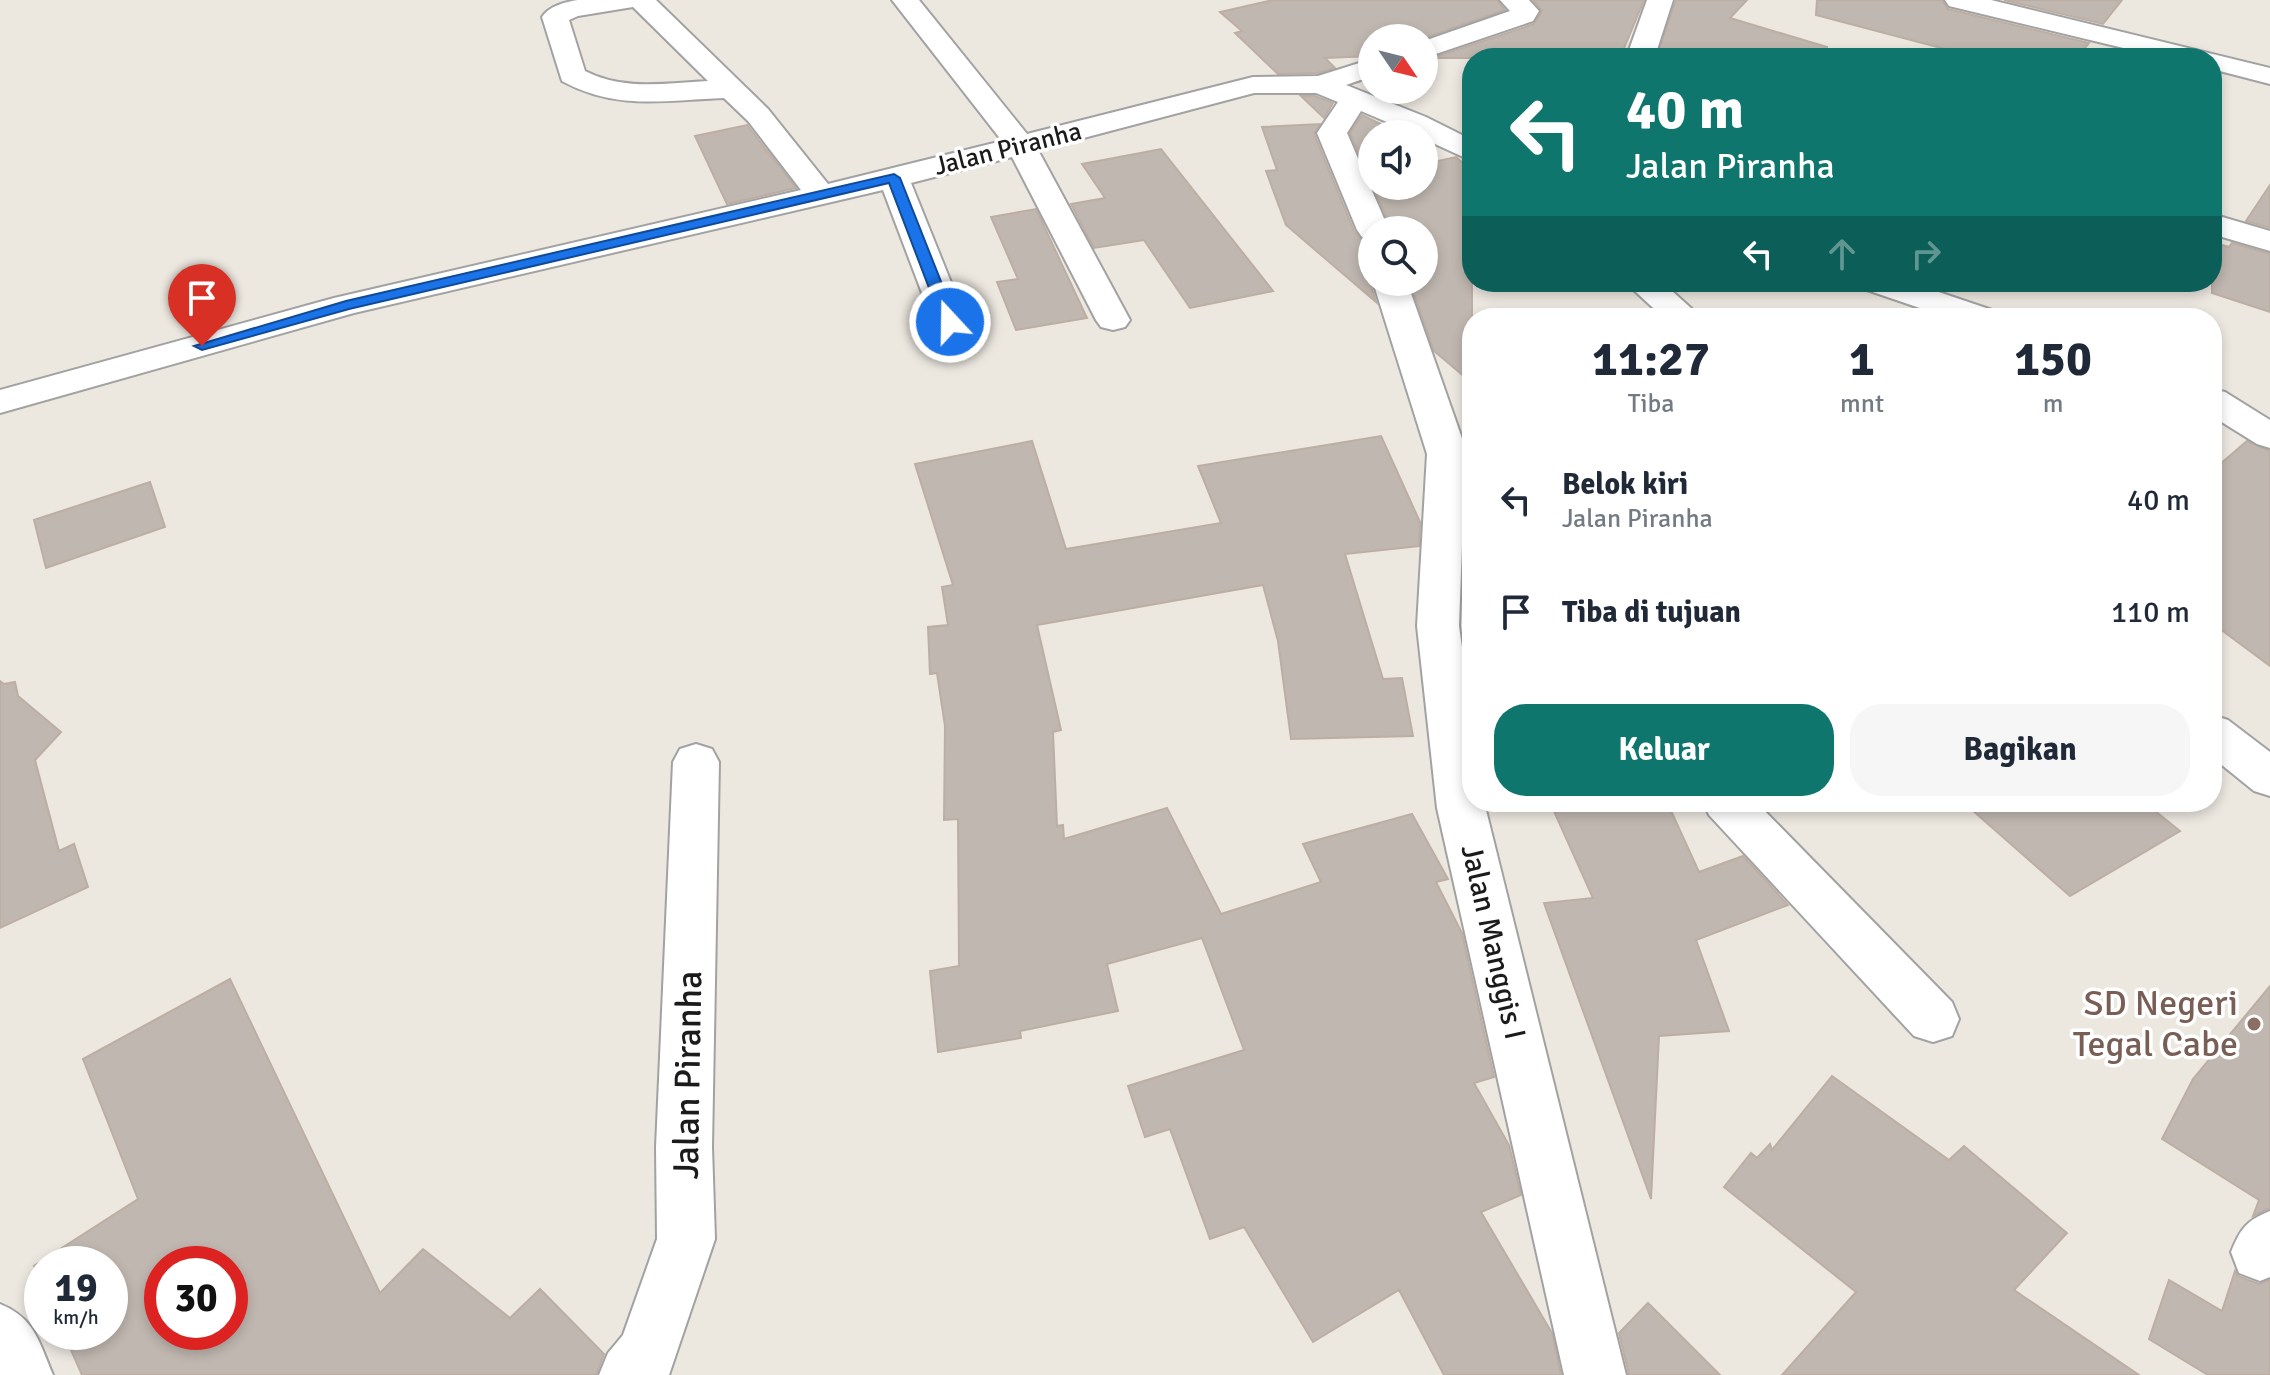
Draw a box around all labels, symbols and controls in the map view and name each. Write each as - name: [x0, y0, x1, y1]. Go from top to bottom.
- north arrow: [1358, 24, 1438, 104]
- map controls: [1358, 24, 1438, 296]
- text: 40 m: [1626, 75, 1744, 144]
- icon: left: [1494, 80, 1598, 184]
- street label: Jalan Piranha: [931, 115, 1085, 183]
- button: sound: [1358, 120, 1438, 200]
- text: Jalan Piranha: [1626, 144, 1835, 189]
- button: search: [1358, 216, 1438, 296]
- icon: left: [1736, 232, 1780, 276]
- icon: ahead: [1820, 232, 1864, 276]
- icon: right: [1904, 232, 1948, 276]
- pin: [168, 264, 236, 346]
- icon: arrive: [180, 276, 224, 320]
- position arrow: [908, 280, 992, 364]
- text: 11:27: [1592, 330, 1710, 389]
- text: 1: [1849, 330, 1875, 389]
- text: 150: [2014, 330, 2092, 389]
- text: Tiba: [1628, 388, 1674, 420]
- text: mnt: [1840, 388, 1884, 420]
- text: m: [2043, 388, 2063, 420]
- text: Belok kiri: [1562, 466, 1688, 503]
- icon: left: [1494, 478, 1538, 522]
- text: 40 m: [2127, 482, 2190, 519]
- text: Jalan Piranha: [1562, 503, 1713, 535]
- icon: arrive: [1494, 590, 1538, 634]
- text: Tiba di tujuan: [1562, 594, 1741, 631]
- text: 110 m: [2111, 594, 2190, 631]
- button: Keluar: [1494, 704, 1834, 796]
- button: Bagikan: [1850, 704, 2190, 796]
- street label: Jalan Manggis I: [1453, 841, 1533, 1043]
- street label: Jalan Piranha: [664, 970, 712, 1180]
- place label: SD Negeri Tegal Cabe: [2073, 981, 2238, 1067]
- marker: SD Negeri Tegal Cabe: [2245, 1015, 2263, 1033]
- speed limit sign: 30: [144, 1246, 248, 1350]
- text: 19: [54, 1263, 98, 1313]
- text: km/h: [53, 1305, 99, 1330]

